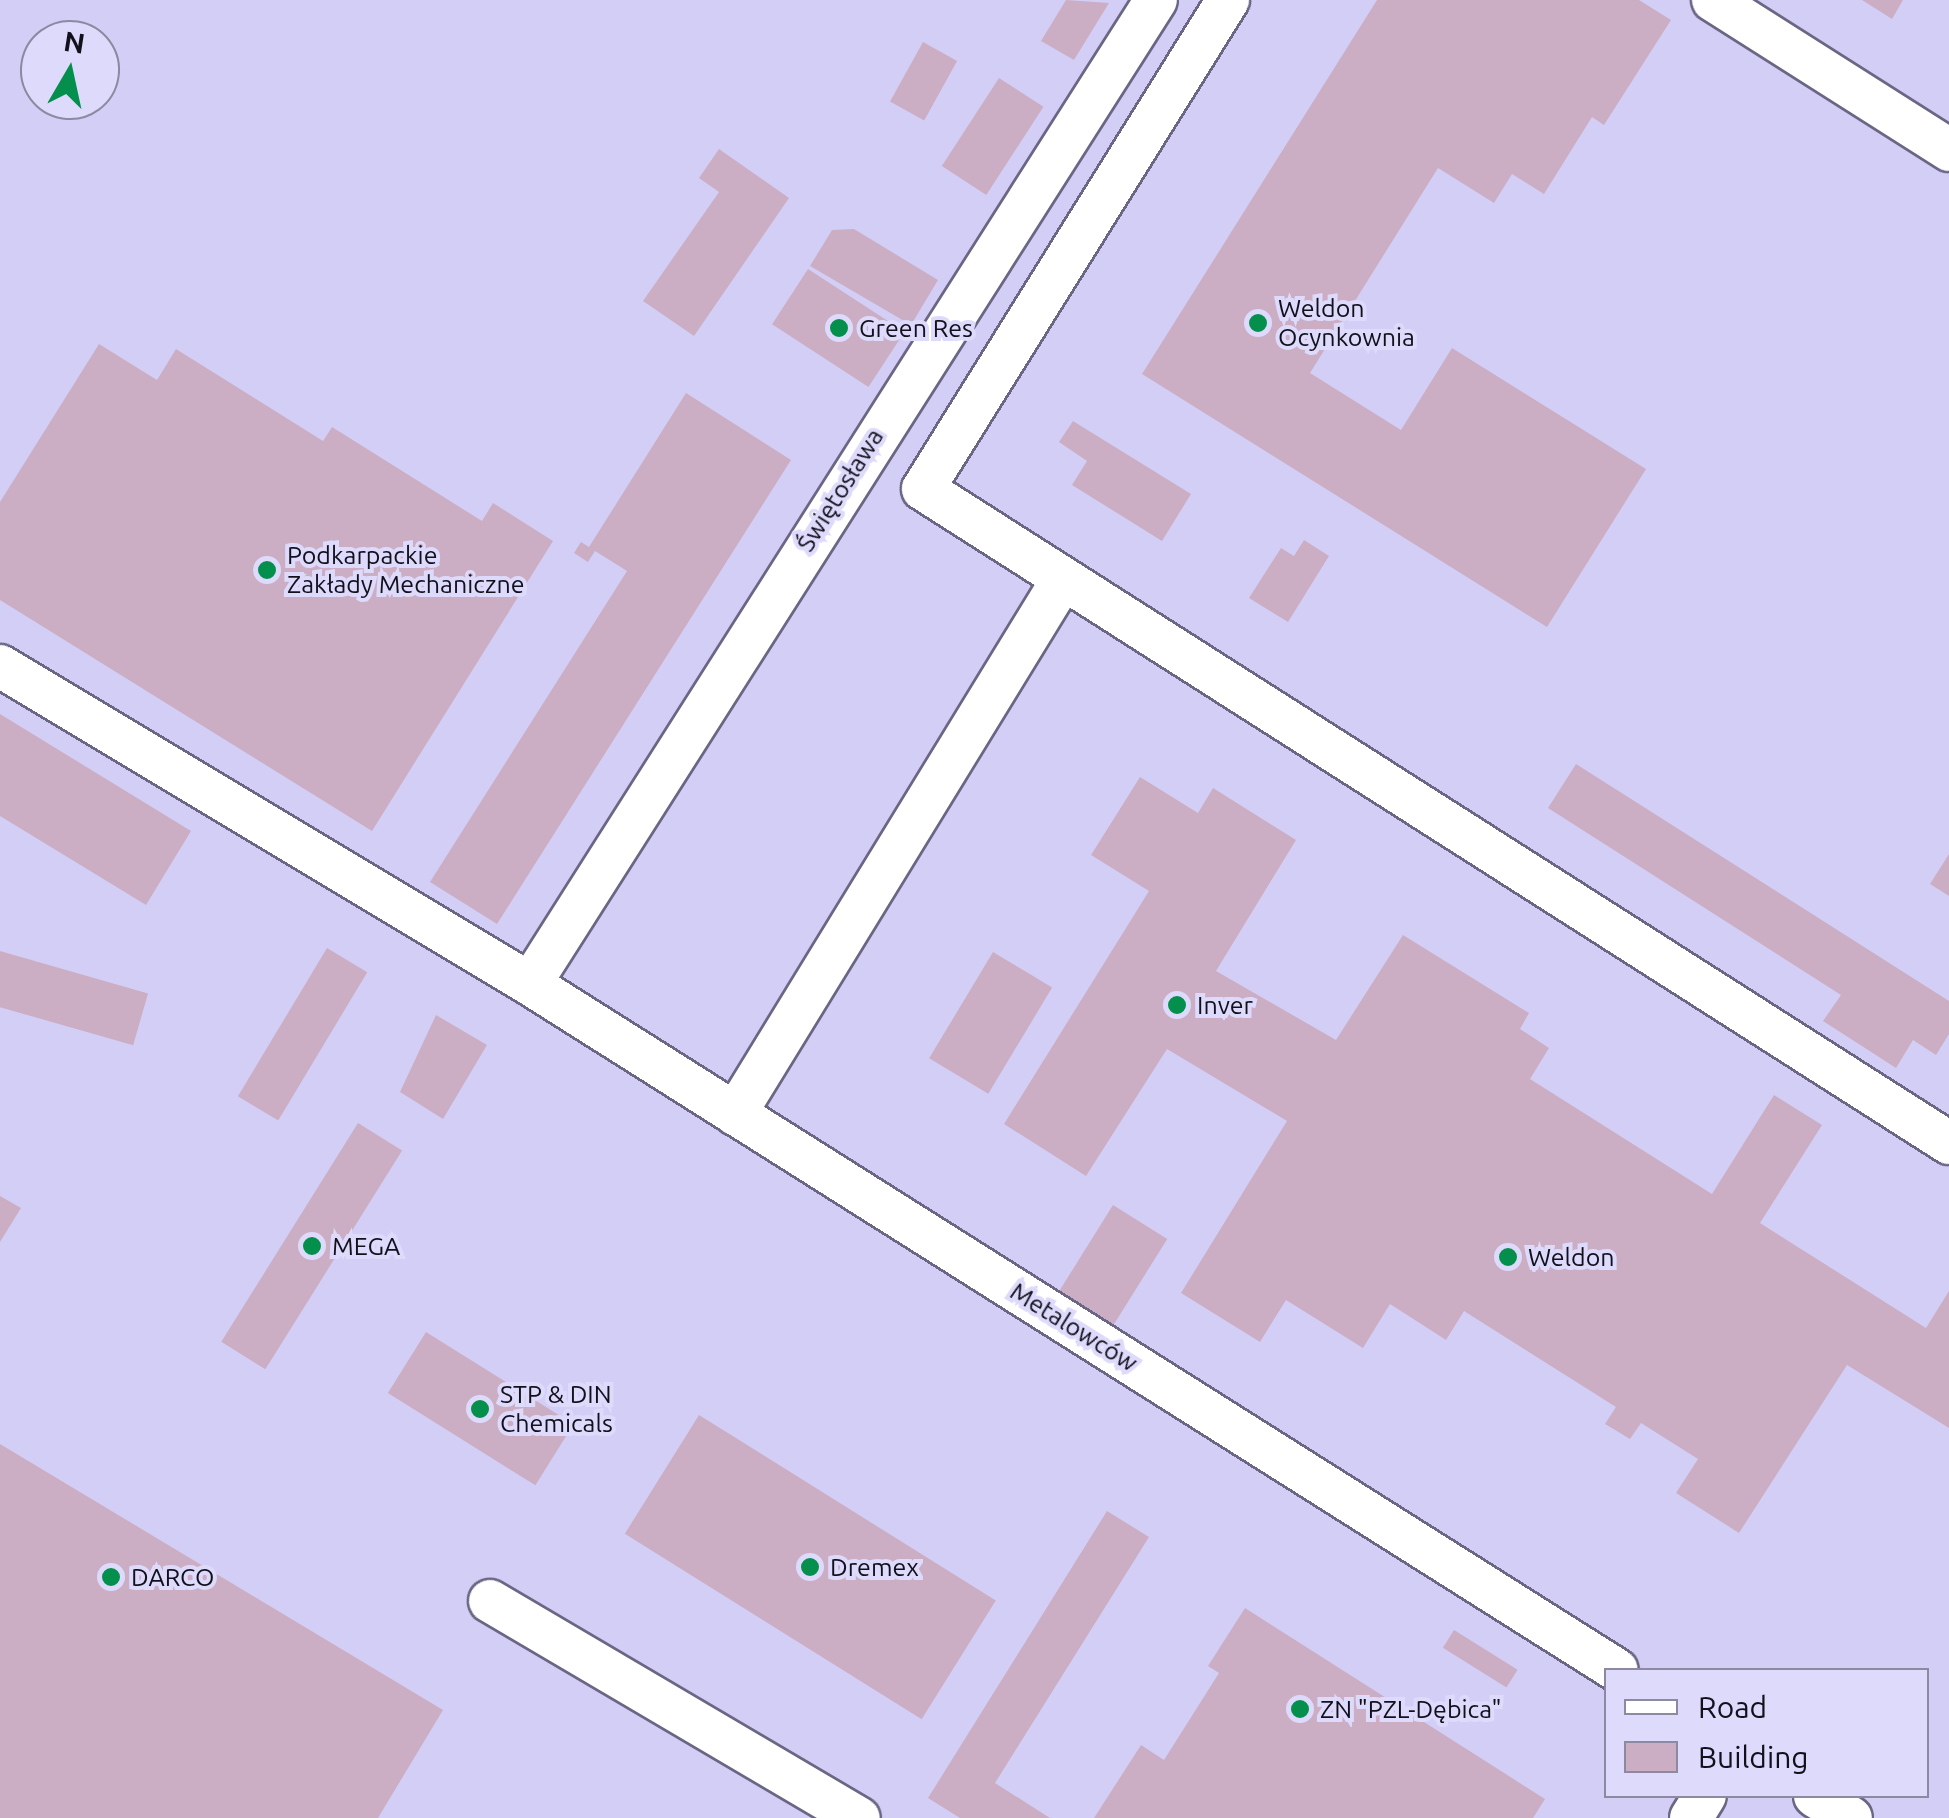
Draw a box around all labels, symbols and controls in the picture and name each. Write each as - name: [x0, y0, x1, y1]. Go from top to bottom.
- north arrow: [20, 20, 120, 120]
- text: N: [62, 25, 87, 59]
- place label: Weldon Ocynkownia: [1278, 294, 1415, 353]
- marker: Weldon Ocynkownia: [1247, 312, 1269, 334]
- place label: Green Res: [859, 313, 973, 343]
- marker: Green Res: [828, 317, 850, 339]
- street label: Świętosława: [790, 423, 890, 557]
- place label: Podkarpackie Zakłady Mechaniczne: [287, 541, 524, 600]
- marker: Podkarpackie Zakłady Mechaniczne: [256, 559, 278, 581]
- place label: Inver: [1197, 990, 1253, 1020]
- marker: Inver: [1166, 994, 1188, 1016]
- place label: MEGA: [332, 1231, 400, 1261]
- marker: MEGA: [301, 1235, 323, 1257]
- place label: Weldon: [1528, 1242, 1615, 1272]
- marker: Weldon: [1497, 1246, 1519, 1268]
- street label: Metalowców: [1005, 1276, 1143, 1378]
- place label: STP & DIN Chemicals: [500, 1380, 613, 1439]
- marker: STP & DIN Chemicals: [469, 1398, 491, 1420]
- place label: Dremex: [830, 1552, 919, 1582]
- marker: Dremex: [799, 1556, 821, 1578]
- place label: DARCO: [131, 1562, 214, 1592]
- marker: DARCO: [100, 1566, 122, 1588]
- legend: [1604, 1668, 1929, 1798]
- text: Road: [1698, 1690, 1767, 1724]
- place label: ZN "PZL-Dębica": [1320, 1694, 1502, 1724]
- marker: ZN "PZL-Dębica": [1289, 1698, 1311, 1720]
- text: Building: [1698, 1740, 1809, 1774]

